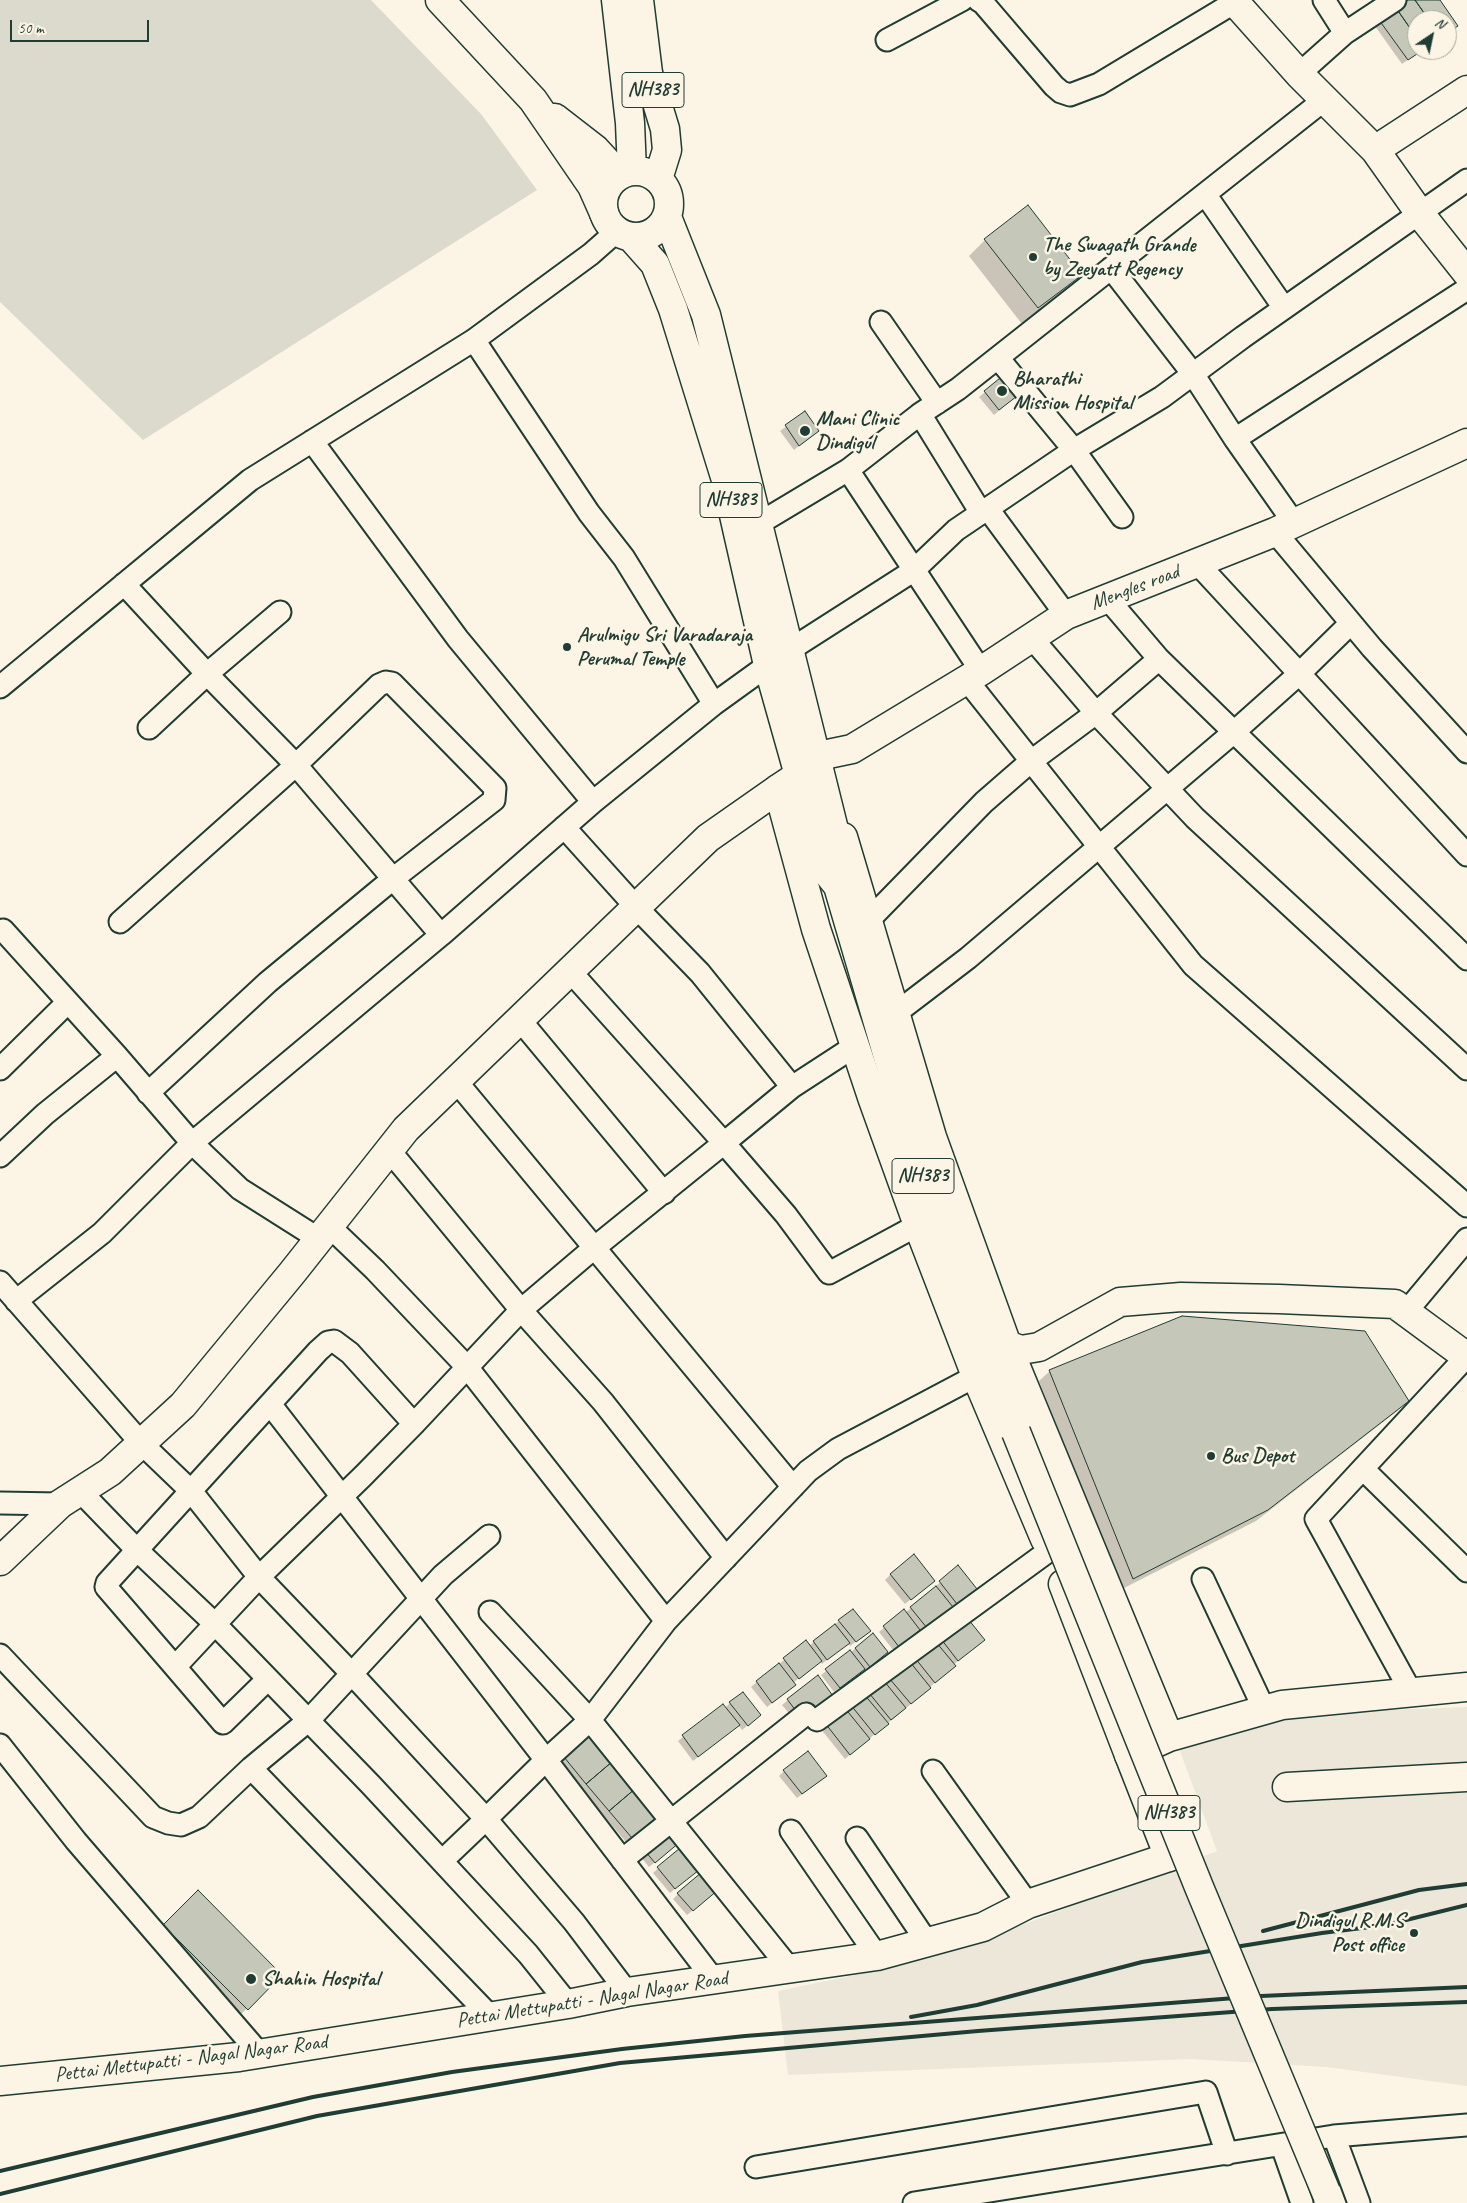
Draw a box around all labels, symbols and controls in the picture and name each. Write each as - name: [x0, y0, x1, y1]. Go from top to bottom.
- scale bar: [12, 10, 151, 42]
- north arrow: [1407, 10, 1457, 60]
- text: N: [1432, 14, 1448, 32]
- text: 50 m: [18, 19, 44, 38]
- road number: NH383: [622, 72, 684, 108]
- place label: The Swagath Grande by Zeeyatt Regency: [1043, 232, 1196, 282]
- marker: The Swagath Grande by Zeeyatt Regency: [1027, 251, 1039, 263]
- place label: Bharathi Mission Hospital: [1013, 366, 1132, 416]
- marker: Bharathi Mission Hospital: [995, 384, 1009, 398]
- place label: Mani Clinic Dindigul: [816, 406, 899, 456]
- marker: Mani Clinic Dindigul: [798, 424, 812, 438]
- road number: NH383: [700, 482, 762, 518]
- street label: Mengles road: [1087, 560, 1183, 616]
- place label: Arulmigu Sri Varadaraja Perumal Temple: [577, 622, 752, 672]
- marker: Arulmigu Sri Varadaraja Perumal Temple: [561, 641, 573, 653]
- road number: NH383: [892, 1158, 954, 1194]
- place label: Bus Depot: [1221, 1443, 1294, 1469]
- marker: Bus Depot: [1205, 1450, 1217, 1462]
- road number: NH383: [1138, 1796, 1200, 1830]
- place label: Dindigul R.M.S Post office: [1295, 1908, 1404, 1958]
- marker: Dindigul R.M.S Post office: [1408, 1927, 1420, 1939]
- place label: Shahin Hospital: [262, 1966, 379, 1992]
- street label: Pettai Mettupatti - Nagal Nagar Road: [455, 1966, 729, 2034]
- marker: Shahin Hospital: [244, 1972, 258, 1986]
- street label: Pettai Mettupatti - Nagal Nagar Road: [53, 2030, 329, 2088]

